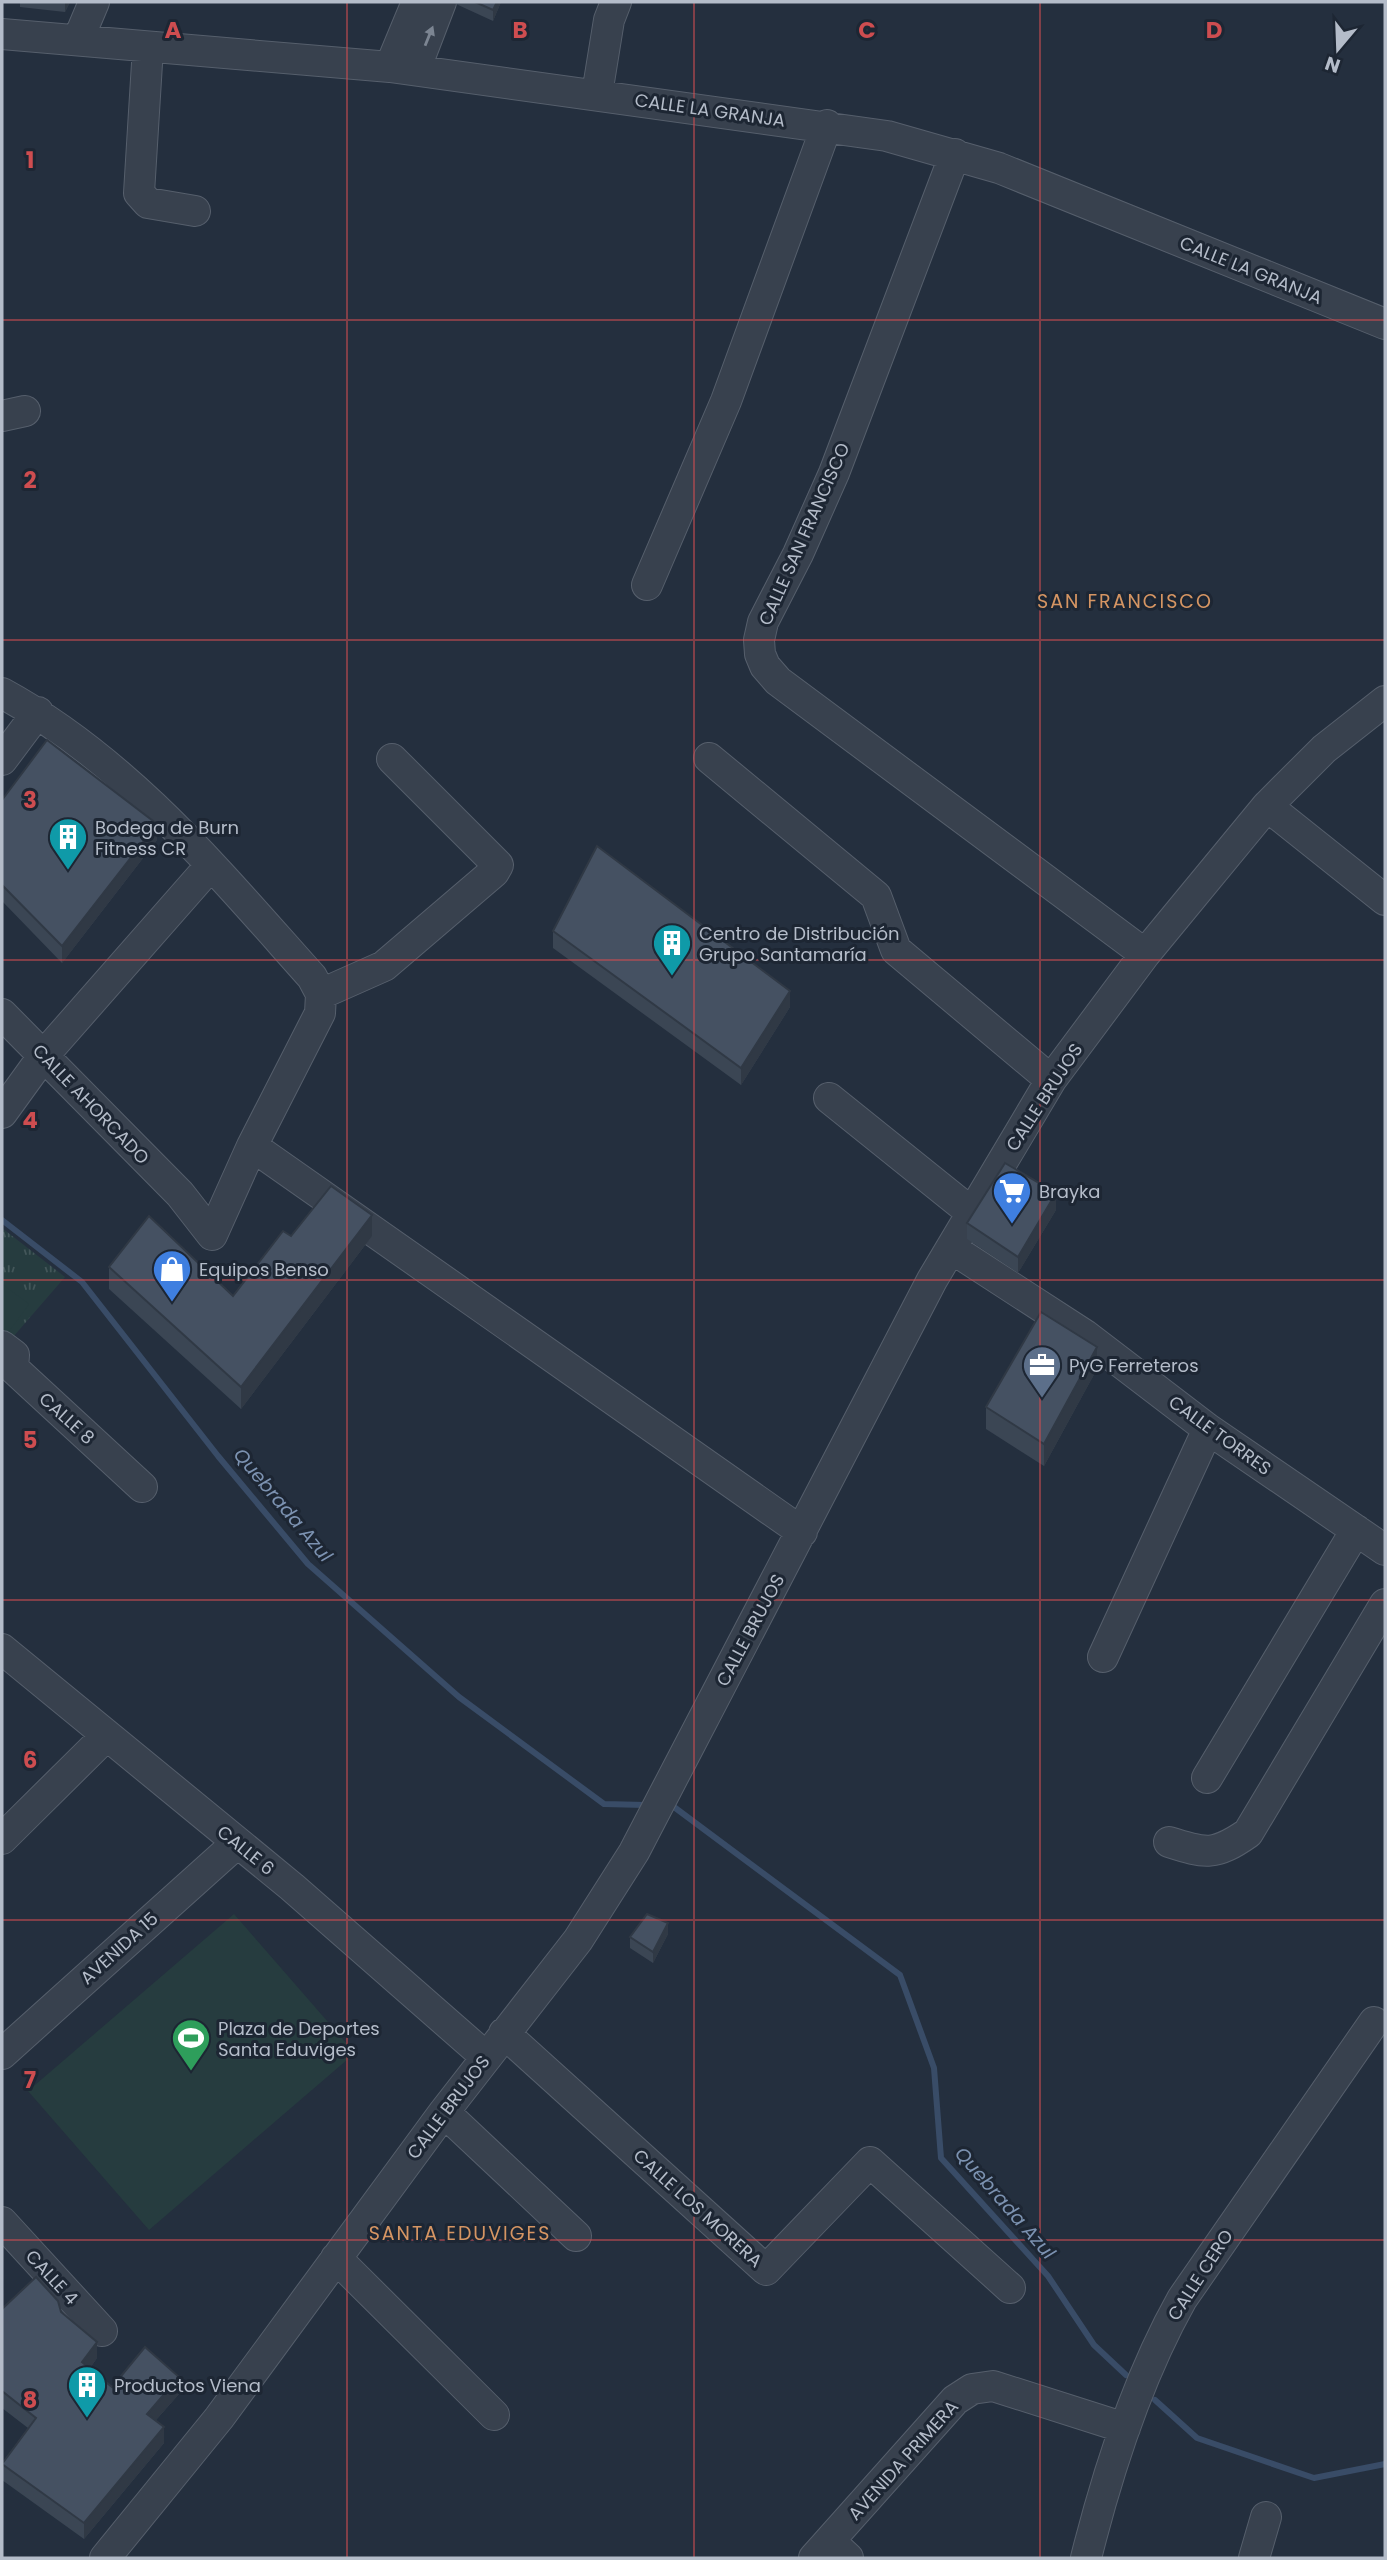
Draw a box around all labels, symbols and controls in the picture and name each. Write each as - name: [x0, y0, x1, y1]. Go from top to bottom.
- text: A: [165, 14, 182, 46]
- text: B: [512, 14, 528, 46]
- text: C: [858, 14, 876, 46]
- text: D: [1206, 14, 1222, 46]
- north arrow: [1303, 14, 1373, 84]
- one-way arrow: [423, 25, 434, 46]
- text: N: [1321, 50, 1344, 80]
- street label: CALLE LA GRANJA: [633, 87, 787, 133]
- text: 1: [26, 144, 34, 176]
- street label: CALLE LA GRANJA: [1176, 230, 1326, 310]
- street label: CALLE SAN FRANCISCO: [752, 439, 856, 629]
- text: 2: [23, 464, 37, 496]
- district label: SAN FRANCISCO: [1037, 588, 1213, 615]
- text: 3: [23, 784, 37, 816]
- place label: Bodega de Burn Fitness CR: [95, 815, 239, 861]
- building icon: Bodega de Burn Fitness CR: [47, 816, 89, 871]
- place label: Centro de Distribución Grupo Santamaría: [699, 921, 900, 967]
- building icon: Centro de Distribución Grupo Santamaría: [651, 922, 693, 977]
- street label: CALLE AHORCADO: [27, 1038, 155, 1170]
- street label: CALLE BRUJOS: [1000, 1038, 1088, 1156]
- text: 4: [22, 1104, 38, 1136]
- supermarket icon: Brayka: [991, 1170, 1033, 1225]
- place label: Brayka: [1039, 1179, 1101, 1204]
- shop icon: Equipos Benso: [151, 1248, 193, 1303]
- place label: Equipos Benso: [199, 1257, 329, 1282]
- office icon: PyG Ferreteros: [1021, 1344, 1063, 1399]
- place label: PyG Ferreteros: [1069, 1353, 1199, 1378]
- street label: CALLE 8: [34, 1386, 100, 1450]
- street label: CALLE TORRES: [1164, 1389, 1276, 1481]
- text: 5: [23, 1424, 37, 1456]
- water label: Quebrada Azul: [227, 1442, 339, 1568]
- street label: CALLE BRUJOS: [710, 1569, 790, 1691]
- text: 6: [23, 1744, 37, 1776]
- street label: CALLE 6: [212, 1819, 280, 1881]
- street label: AVENIDA 15: [74, 1906, 164, 1990]
- place label: Plaza de Deportes Santa Eduviges: [218, 2016, 380, 2062]
- sports icon: Plaza de Deportes Santa Eduviges: [170, 2017, 212, 2072]
- street label: CALLE BRUJOS: [401, 2050, 495, 2164]
- text: 7: [24, 2064, 36, 2096]
- water label: Quebrada Azul: [948, 2141, 1062, 2265]
- street label: CALLE LOS MORERA: [628, 2143, 768, 2273]
- district label: SANTA EDUVIGES: [369, 2220, 551, 2247]
- street label: CALLE CERO: [1161, 2225, 1239, 2325]
- street label: CALLE 4: [20, 2244, 84, 2310]
- building icon: Productos Viena: [66, 2364, 108, 2419]
- place label: Productos Viena: [114, 2373, 261, 2398]
- text: 8: [23, 2384, 37, 2416]
- street label: AVENIDA PRIMERA: [842, 2394, 964, 2526]

